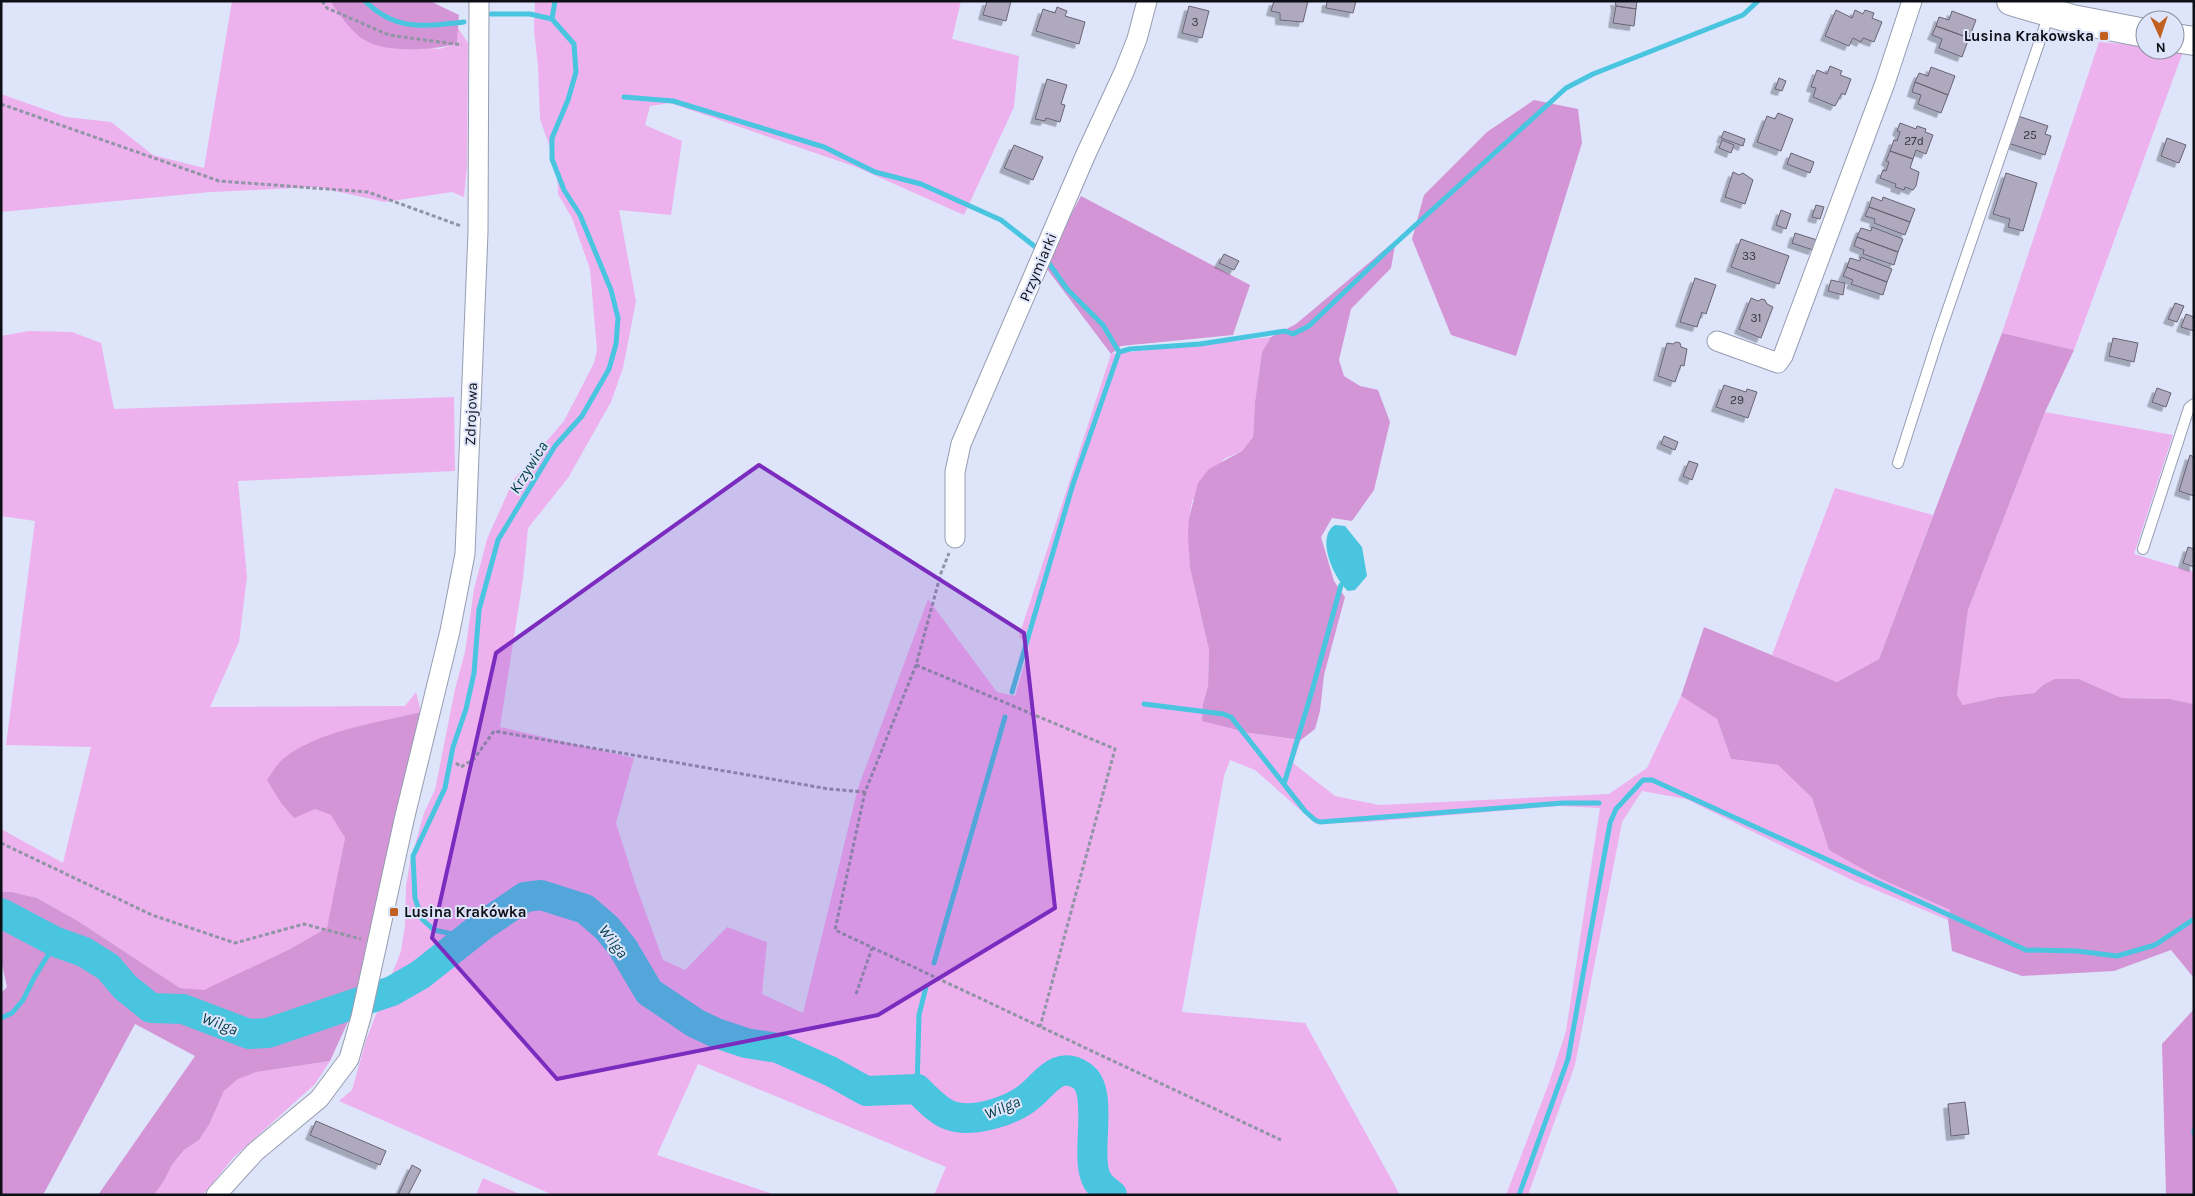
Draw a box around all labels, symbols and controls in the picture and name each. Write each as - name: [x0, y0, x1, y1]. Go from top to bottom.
- north arrow: [2135, 10, 2185, 60]
- house number: 3: [1191, 15, 1199, 29]
- place label: Lusina Krakowska: [1964, 27, 2094, 45]
- marker: Lusina Krakowska: [2098, 30, 2110, 42]
- text: N: [2155, 39, 2166, 56]
- house number: 25: [2023, 128, 2037, 142]
- house number: 27d: [1904, 134, 1924, 148]
- street label: Przymiarki: [1015, 230, 1061, 304]
- house number: 33: [1742, 249, 1756, 263]
- house number: 31: [1750, 311, 1762, 325]
- street label: Zdrojowa: [461, 382, 481, 446]
- house number: 29: [1730, 393, 1744, 407]
- water label: Krzywica: [505, 438, 552, 497]
- place label: Lusina Krakówka: [404, 903, 526, 921]
- marker: Lusina Krakówka: [388, 906, 400, 918]
- water label: Wilga: [595, 921, 632, 962]
- water label: Wilga: [199, 1008, 241, 1039]
- water label: Wilga: [981, 1092, 1023, 1123]

